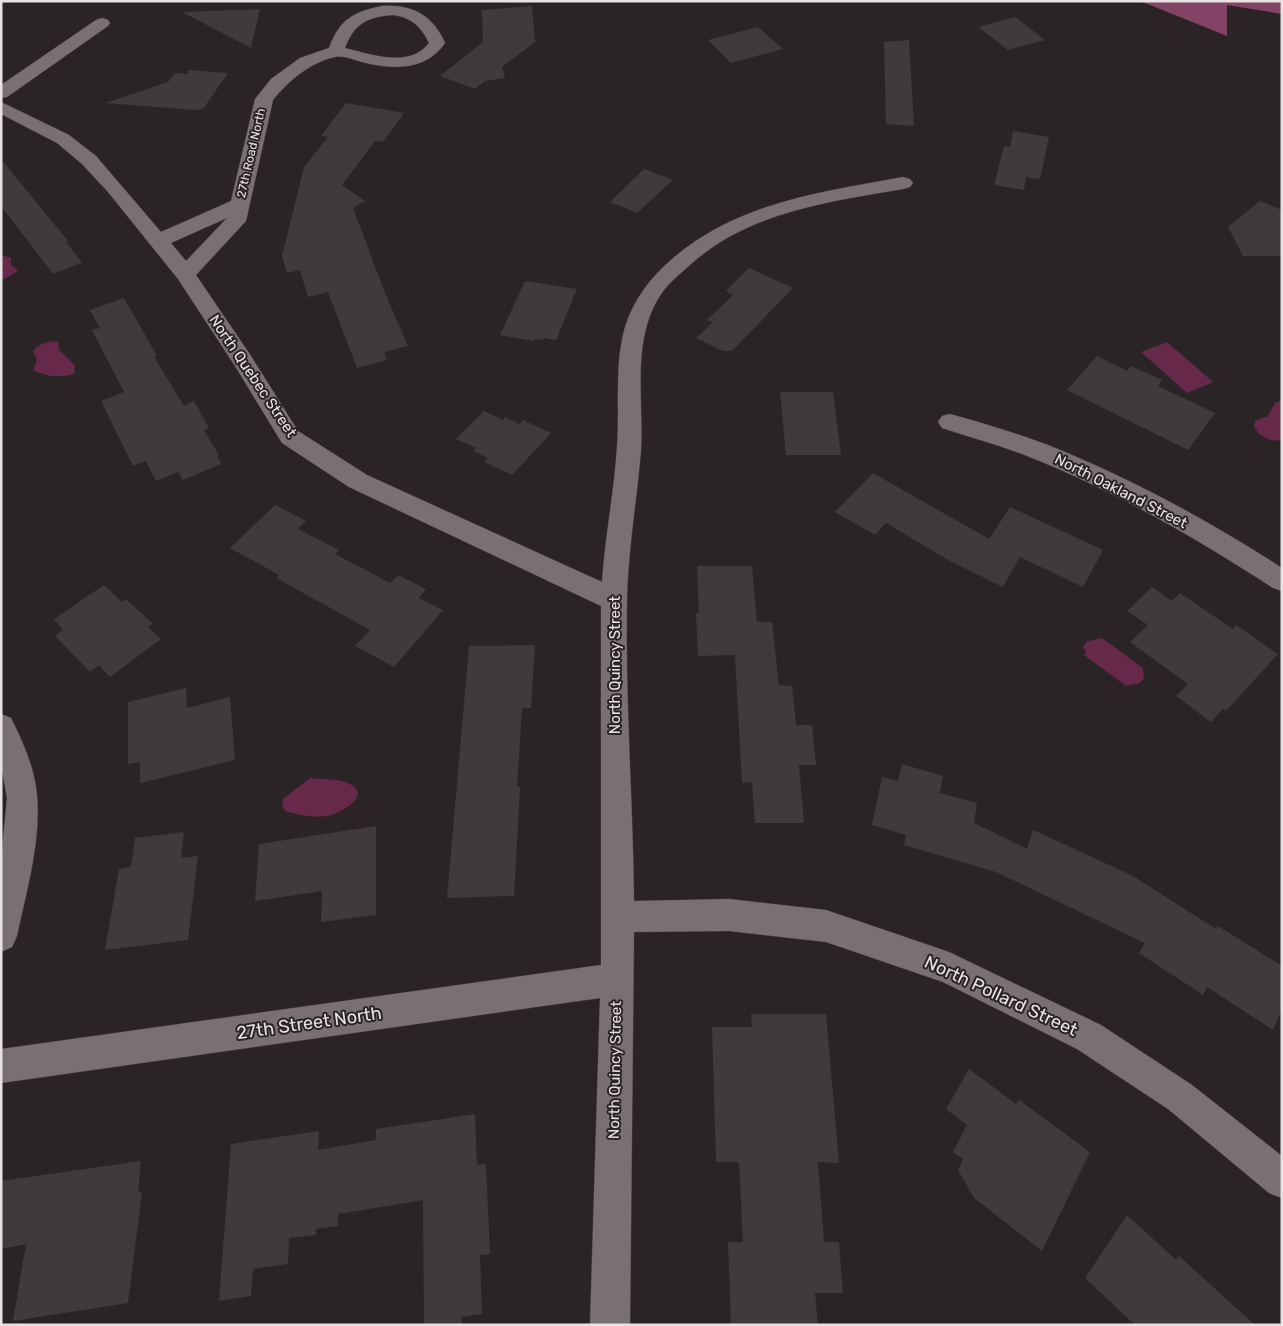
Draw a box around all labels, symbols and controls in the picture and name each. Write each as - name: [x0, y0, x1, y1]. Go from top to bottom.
- street label: 27th Road North: [234, 107, 268, 199]
- street label: North Quebec Street: [205, 311, 301, 441]
- street label: North Oakland Street: [1052, 450, 1190, 532]
- street label: North Quincy Street: [606, 596, 624, 734]
- street label: North Pollard Street: [921, 951, 1081, 1041]
- street label: North Quincy Street: [605, 1001, 625, 1139]
- street label: 27th Street North: [235, 1002, 383, 1044]

